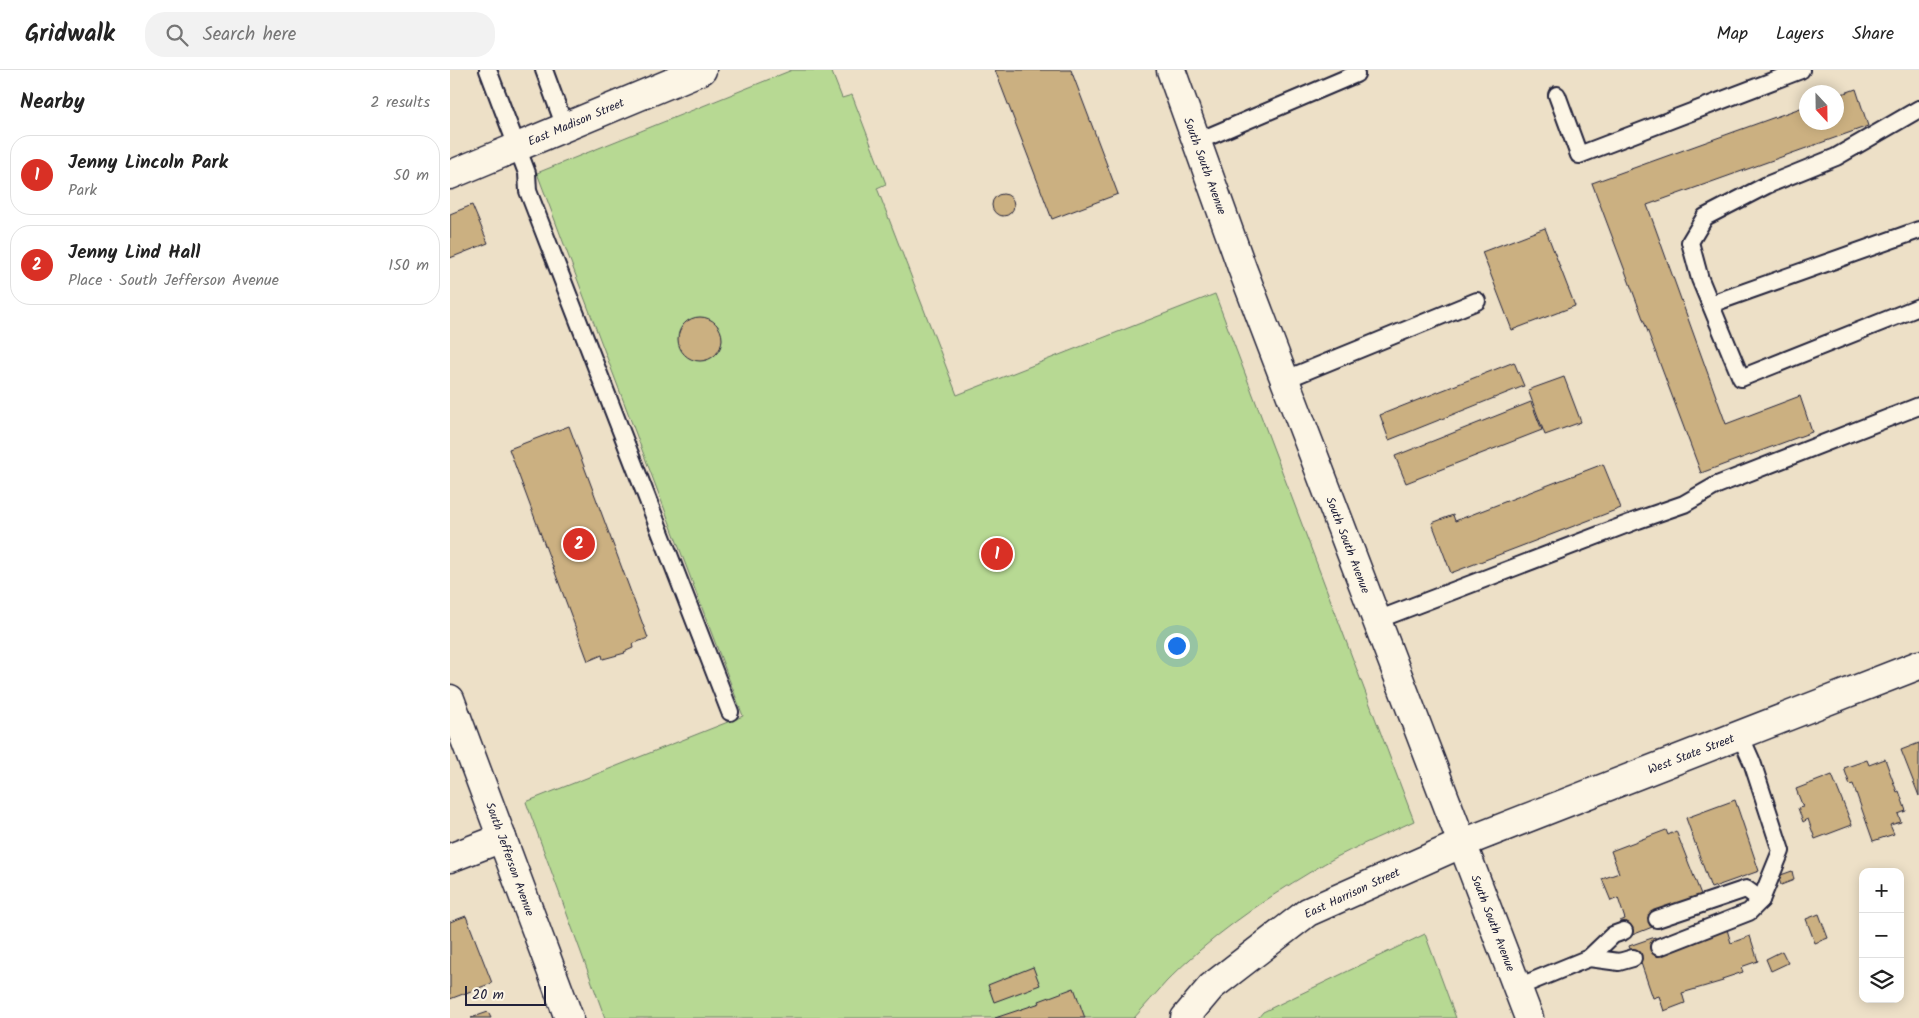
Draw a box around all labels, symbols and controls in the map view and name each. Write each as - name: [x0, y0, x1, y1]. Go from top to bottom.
- search box: [145, 12, 495, 57]
- text: Gridwalk: [25, 15, 115, 54]
- text: Search here: [203, 20, 296, 50]
- text: Map: [1717, 20, 1748, 49]
- text: Layers: [1776, 20, 1824, 49]
- text: Share: [1852, 20, 1894, 49]
- icon: search: [163, 21, 191, 49]
- north arrow: [1799, 85, 1844, 130]
- text: Nearby: [20, 86, 85, 119]
- text: 2 results: [370, 90, 430, 115]
- street label: East Madison Street: [525, 93, 628, 151]
- street label: South South Avenue: [1178, 115, 1231, 218]
- text: Jenny Lincoln Park: [68, 148, 228, 178]
- text: 1: [35, 163, 39, 188]
- text: 50 m: [393, 163, 429, 188]
- text: Park: [68, 178, 97, 203]
- text: Jenny Lind Hall: [68, 238, 200, 268]
- text: 2: [32, 253, 42, 278]
- text: 150 m: [388, 253, 429, 278]
- text: Place · South Jefferson Avenue: [68, 268, 279, 293]
- street label: South South Avenue: [1320, 494, 1375, 597]
- pin: 2: [563, 525, 595, 563]
- pin: 1: [981, 535, 1013, 573]
- your location: [1164, 633, 1190, 659]
- street label: West State Street: [1645, 729, 1738, 780]
- street label: South Jefferson Avenue: [480, 800, 539, 919]
- street label: East Harrison Street: [1301, 863, 1404, 924]
- map controls: [1859, 868, 1904, 1003]
- button: +: [1859, 868, 1904, 913]
- street label: South South Avenue: [1465, 872, 1520, 975]
- button: −: [1859, 913, 1904, 958]
- button: layers: [1859, 958, 1904, 1003]
- scale bar: [465, 983, 546, 1006]
- text: 20 m: [472, 984, 504, 1006]

